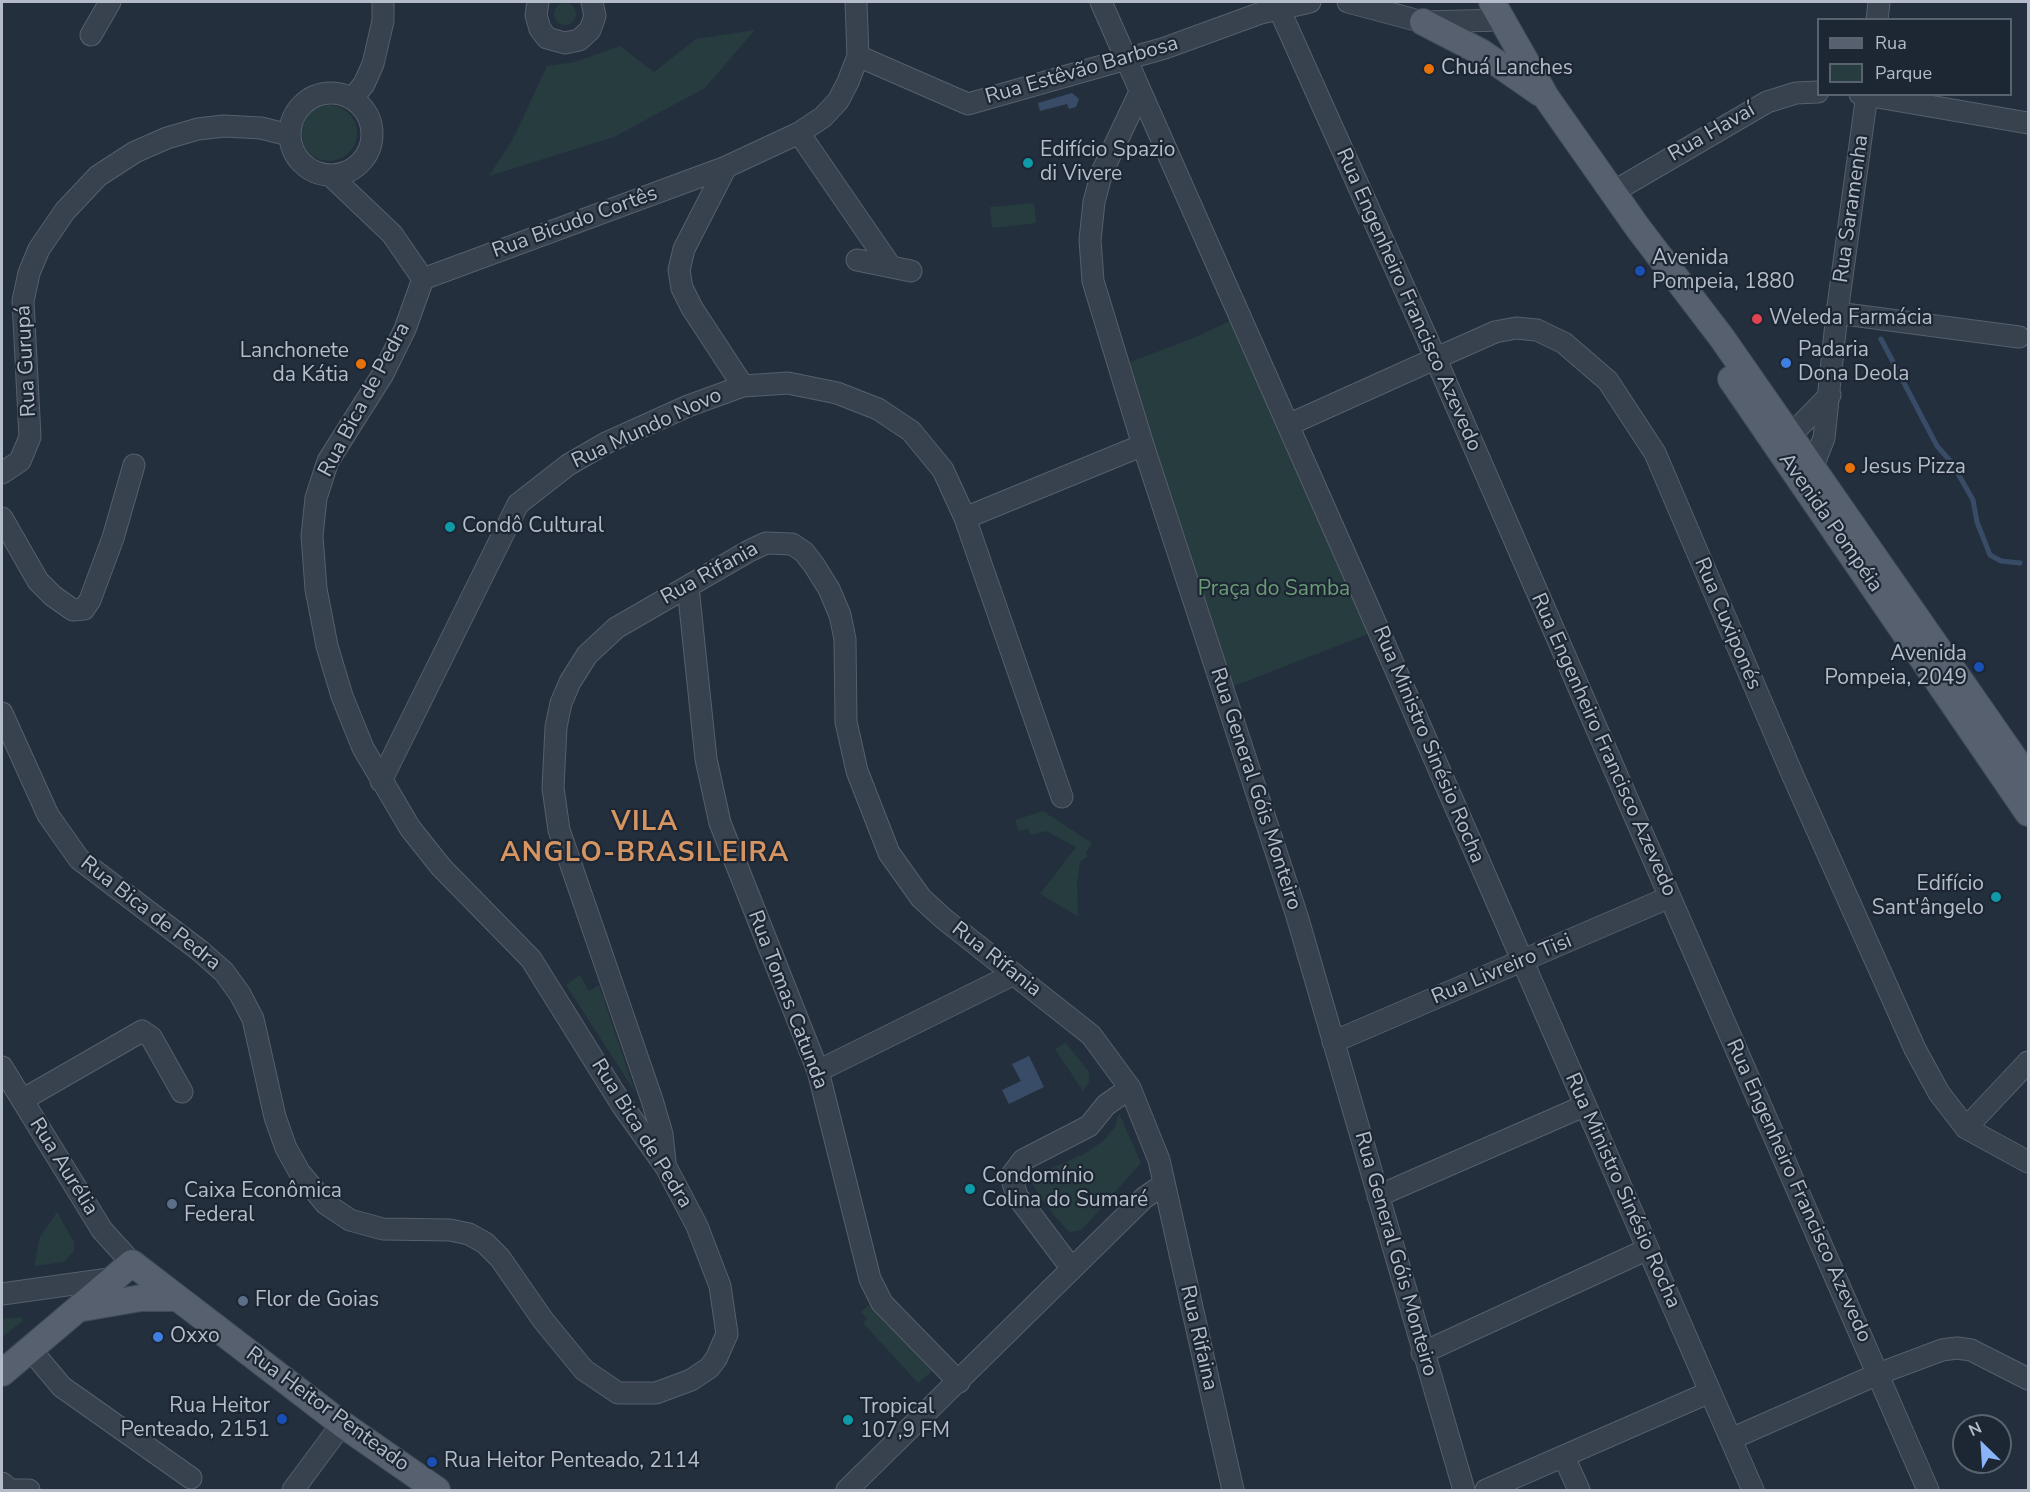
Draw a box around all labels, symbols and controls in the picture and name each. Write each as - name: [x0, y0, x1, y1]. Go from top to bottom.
- legend: [1817, 18, 2012, 96]
- street label: Rua Estêvão Barbosa: [983, 31, 1181, 111]
- text: Rua: [1875, 31, 1907, 55]
- place label: Chuá Lanches: [1441, 56, 1573, 82]
- text: Parque: [1875, 61, 1932, 85]
- marker: Chuá Lanches: [1422, 62, 1436, 76]
- street label: Rua Havaí: [1664, 98, 1760, 168]
- street label: Rua Saramenha: [1829, 133, 1875, 285]
- place label: Edifício Spazio di Vivere: [1040, 138, 1175, 188]
- street label: Rua Engenheiro Francisco Azevedo: [1330, 145, 1486, 455]
- marker: Edifício Spazio di Vivere: [1021, 156, 1035, 170]
- street label: Rua Bicudo Cortês: [489, 181, 661, 265]
- place label: Avenida Pompeia, 1880: [1652, 246, 1794, 296]
- marker: Avenida Pompeia, 1880: [1633, 264, 1647, 278]
- street label: Rua Gurupá: [11, 304, 43, 418]
- place label: Weleda Farmácia: [1769, 306, 1933, 332]
- marker: Weleda Farmácia: [1750, 312, 1764, 326]
- street label: Rua Bica de Pedra: [314, 319, 416, 481]
- place label: Padaria Dona Deola: [1798, 338, 1909, 388]
- place label: Lanchonete da Kátia: [240, 339, 349, 389]
- marker: Padaria Dona Deola: [1779, 356, 1793, 370]
- marker: Lanchonete da Kátia: [354, 357, 368, 371]
- street label: Rua Mundo Novo: [568, 383, 726, 475]
- street label: Avenida Pompéia: [1773, 449, 1887, 597]
- place label: Jesus Pizza: [1862, 455, 1966, 481]
- marker: Jesus Pizza: [1843, 461, 1857, 475]
- place label: Condô Cultural: [462, 514, 604, 540]
- marker: Condô Cultural: [443, 520, 457, 534]
- street label: Rua Rifania: [657, 537, 763, 611]
- street label: Rua Cuxiponés: [1688, 554, 1766, 694]
- park label: Praça do Samba: [1198, 577, 1350, 603]
- street label: Rua Engenheiro Francisco Azevedo: [1525, 590, 1681, 900]
- street label: Rua Ministro Sinésio Rocha: [1367, 623, 1489, 867]
- place label: Avenida Pompeia, 2049: [1825, 642, 1967, 692]
- marker: Avenida Pompeia, 2049: [1972, 660, 1986, 674]
- street label: Rua General Góis Monteiro: [1204, 665, 1306, 913]
- district label: VILA ANGLO-BRASILEIRA: [500, 807, 790, 870]
- street label: Rua Bica de Pedra: [75, 851, 225, 977]
- place label: Edifício Sant'ângelo: [1872, 872, 1984, 922]
- marker: Edifício Sant'ângelo: [1989, 890, 2003, 904]
- street label: Rua Tomas Catunda: [741, 907, 833, 1093]
- street label: Rua Rifania: [946, 917, 1046, 1003]
- street label: Rua Livreiro Tisi: [1428, 929, 1576, 1011]
- street label: Rua Engenheiro Francisco Azevedo: [1720, 1036, 1876, 1346]
- street label: Rua Bica de Pedra: [585, 1055, 697, 1213]
- street label: Rua Ministro Sinésio Rocha: [1559, 1069, 1685, 1313]
- street label: Rua Aurélia: [23, 1114, 103, 1220]
- street label: Rua General Góis Monteiro: [1348, 1129, 1442, 1379]
- place label: Condomínio Colina do Sumaré: [982, 1164, 1148, 1214]
- place label: Caixa Econômica Federal: [184, 1179, 342, 1229]
- marker: Condomínio Colina do Sumaré: [963, 1182, 977, 1196]
- marker: Caixa Econômica Federal: [165, 1197, 179, 1211]
- street label: Rua Rifaina: [1174, 1283, 1222, 1393]
- place label: Flor de Goias: [255, 1288, 379, 1314]
- marker: Flor de Goias: [236, 1294, 250, 1308]
- place label: Oxxo: [170, 1324, 220, 1350]
- marker: Oxxo: [151, 1330, 165, 1344]
- street label: Rua Heitor Penteado: [240, 1342, 414, 1478]
- place label: Rua Heitor Penteado, 2151: [120, 1394, 270, 1444]
- place label: Tropical 107,9 FM: [860, 1395, 950, 1445]
- marker: Rua Heitor Penteado, 2151: [275, 1412, 289, 1426]
- marker: Tropical 107,9 FM: [841, 1413, 855, 1427]
- north arrow: [1952, 1414, 2012, 1474]
- text: N: [1965, 1417, 1985, 1442]
- place label: Rua Heitor Penteado, 2114: [444, 1449, 700, 1475]
- marker: Rua Heitor Penteado, 2114: [425, 1455, 439, 1469]

